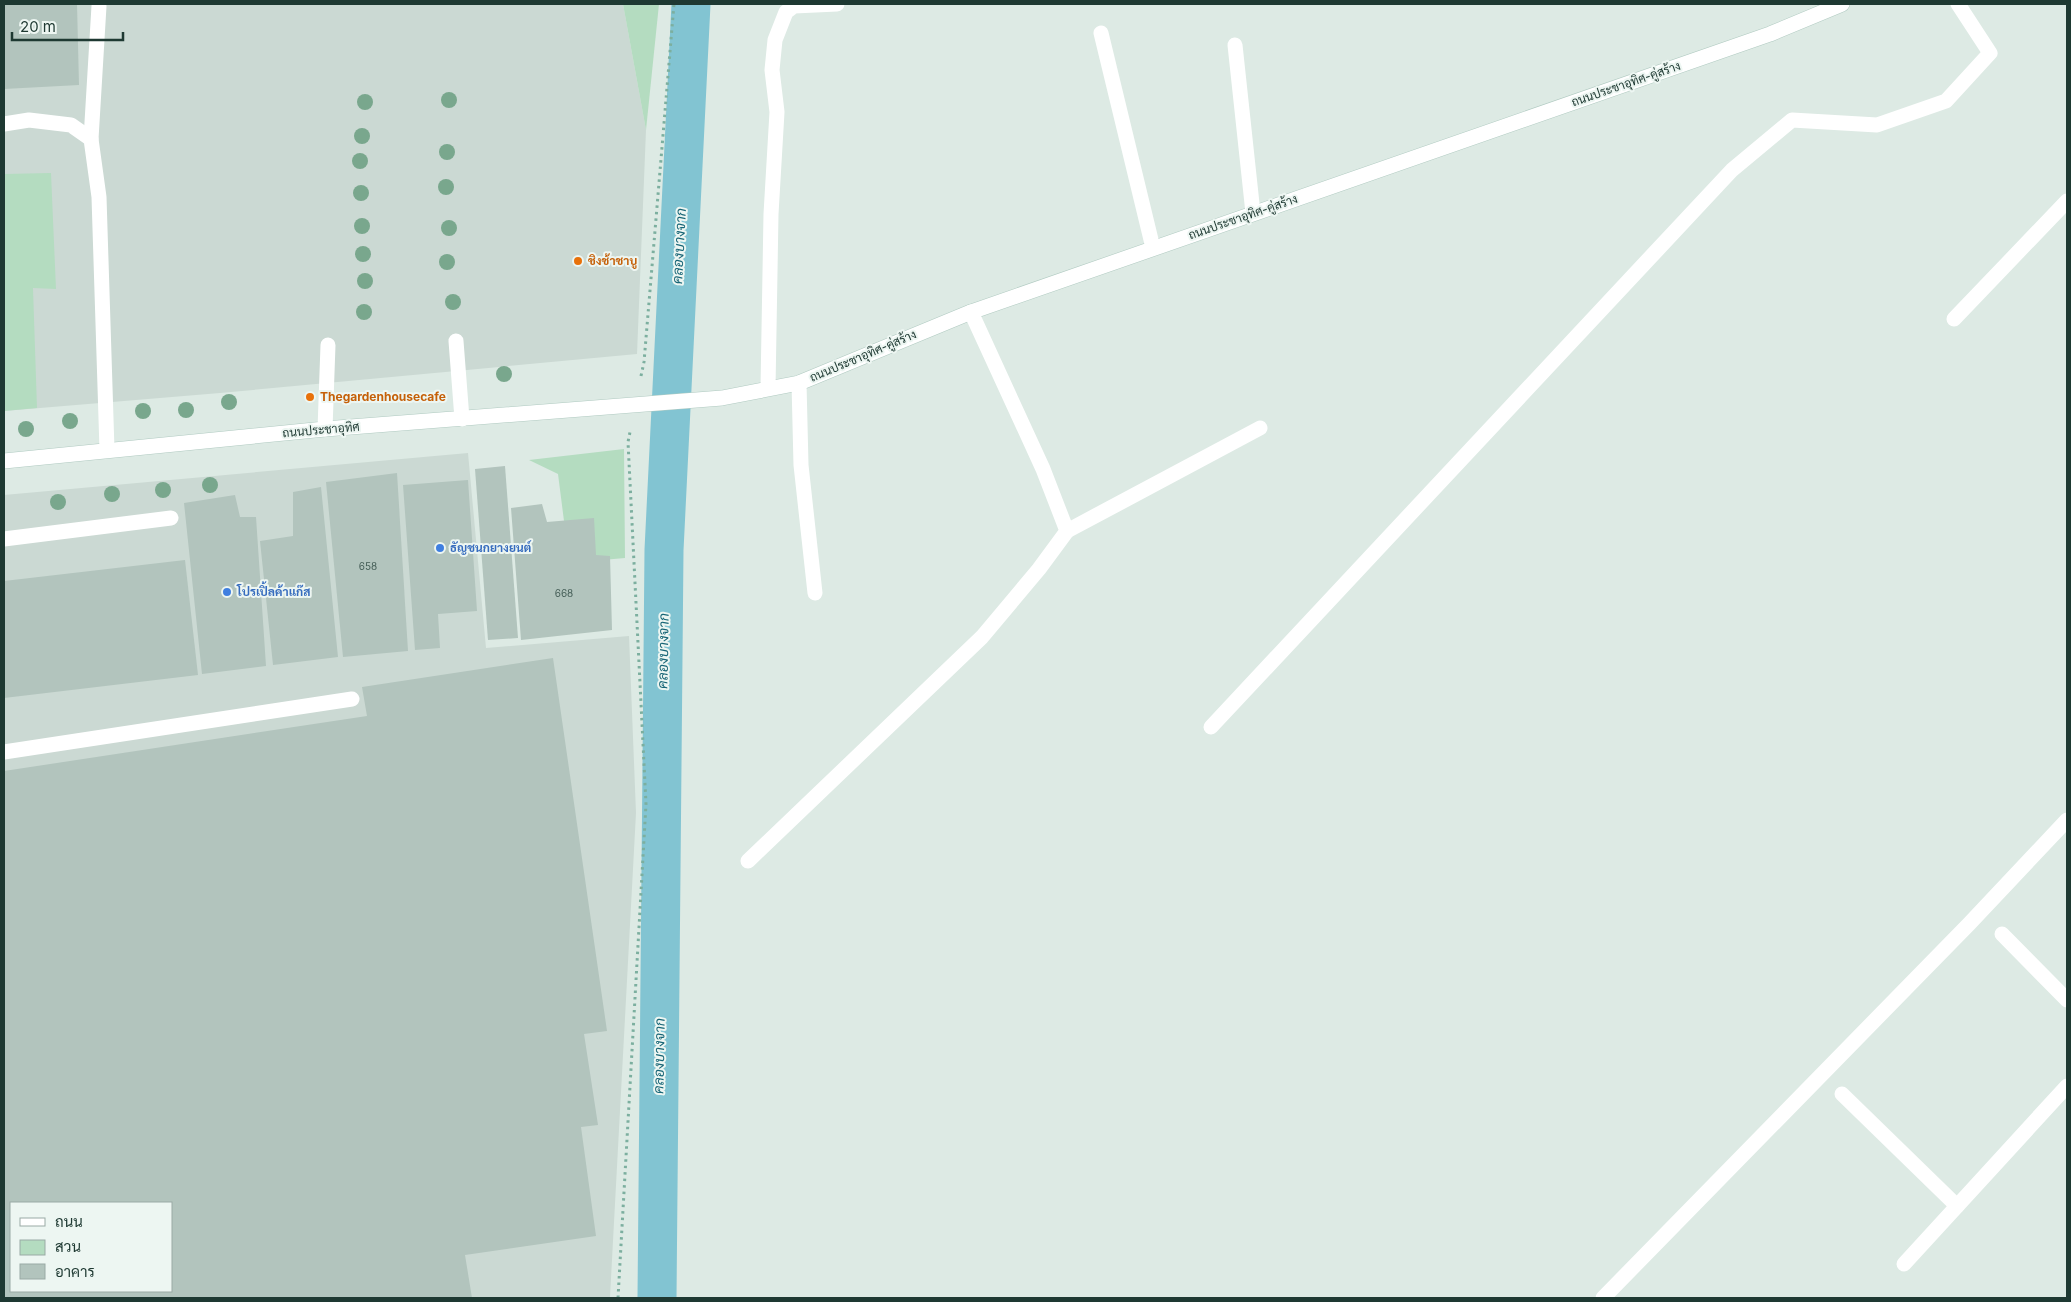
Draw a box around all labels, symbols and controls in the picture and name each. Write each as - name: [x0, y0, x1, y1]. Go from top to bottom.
- scale bar: [12, 10, 124, 42]
- text: 20 m: [20, 17, 56, 36]
- street label: ถนนประชาอุทิศ-คู่สร้าง: [1569, 58, 1683, 111]
- street label: ถนนประชาอุทิศ-คู่สร้าง: [1186, 191, 1300, 244]
- water label: คลองบางจาก: [668, 208, 689, 284]
- place label: ชิงช้าชาบู: [588, 253, 637, 269]
- marker: ชิงช้าชาบู: [572, 255, 584, 267]
- street label: ถนนประชาอุทิศ-คู่สร้าง: [807, 326, 919, 387]
- place label: Thegardenhousecafe: [320, 389, 446, 404]
- marker: Thegardenhousecafe: [304, 391, 316, 403]
- street label: ถนนประชาอุทิศ: [282, 419, 360, 442]
- place label: ธัญชนกยางยนต์: [450, 540, 532, 555]
- marker: ธัญชนกยางยนต์: [434, 542, 446, 554]
- house number: 658: [359, 560, 377, 572]
- place label: โปรเปิ้ลค้าแก๊ส: [236, 581, 310, 599]
- marker: โปรเปิ้ลค้าแก๊ส: [221, 586, 233, 598]
- house number: 668: [555, 587, 573, 599]
- water label: คลองบางจาก: [653, 613, 672, 689]
- water label: คลองบางจาก: [649, 1018, 668, 1094]
- legend: [10, 1202, 172, 1292]
- text: ถนน: [55, 1212, 83, 1231]
- text: สวน: [55, 1237, 81, 1256]
- text: อาคาร: [55, 1262, 95, 1281]

